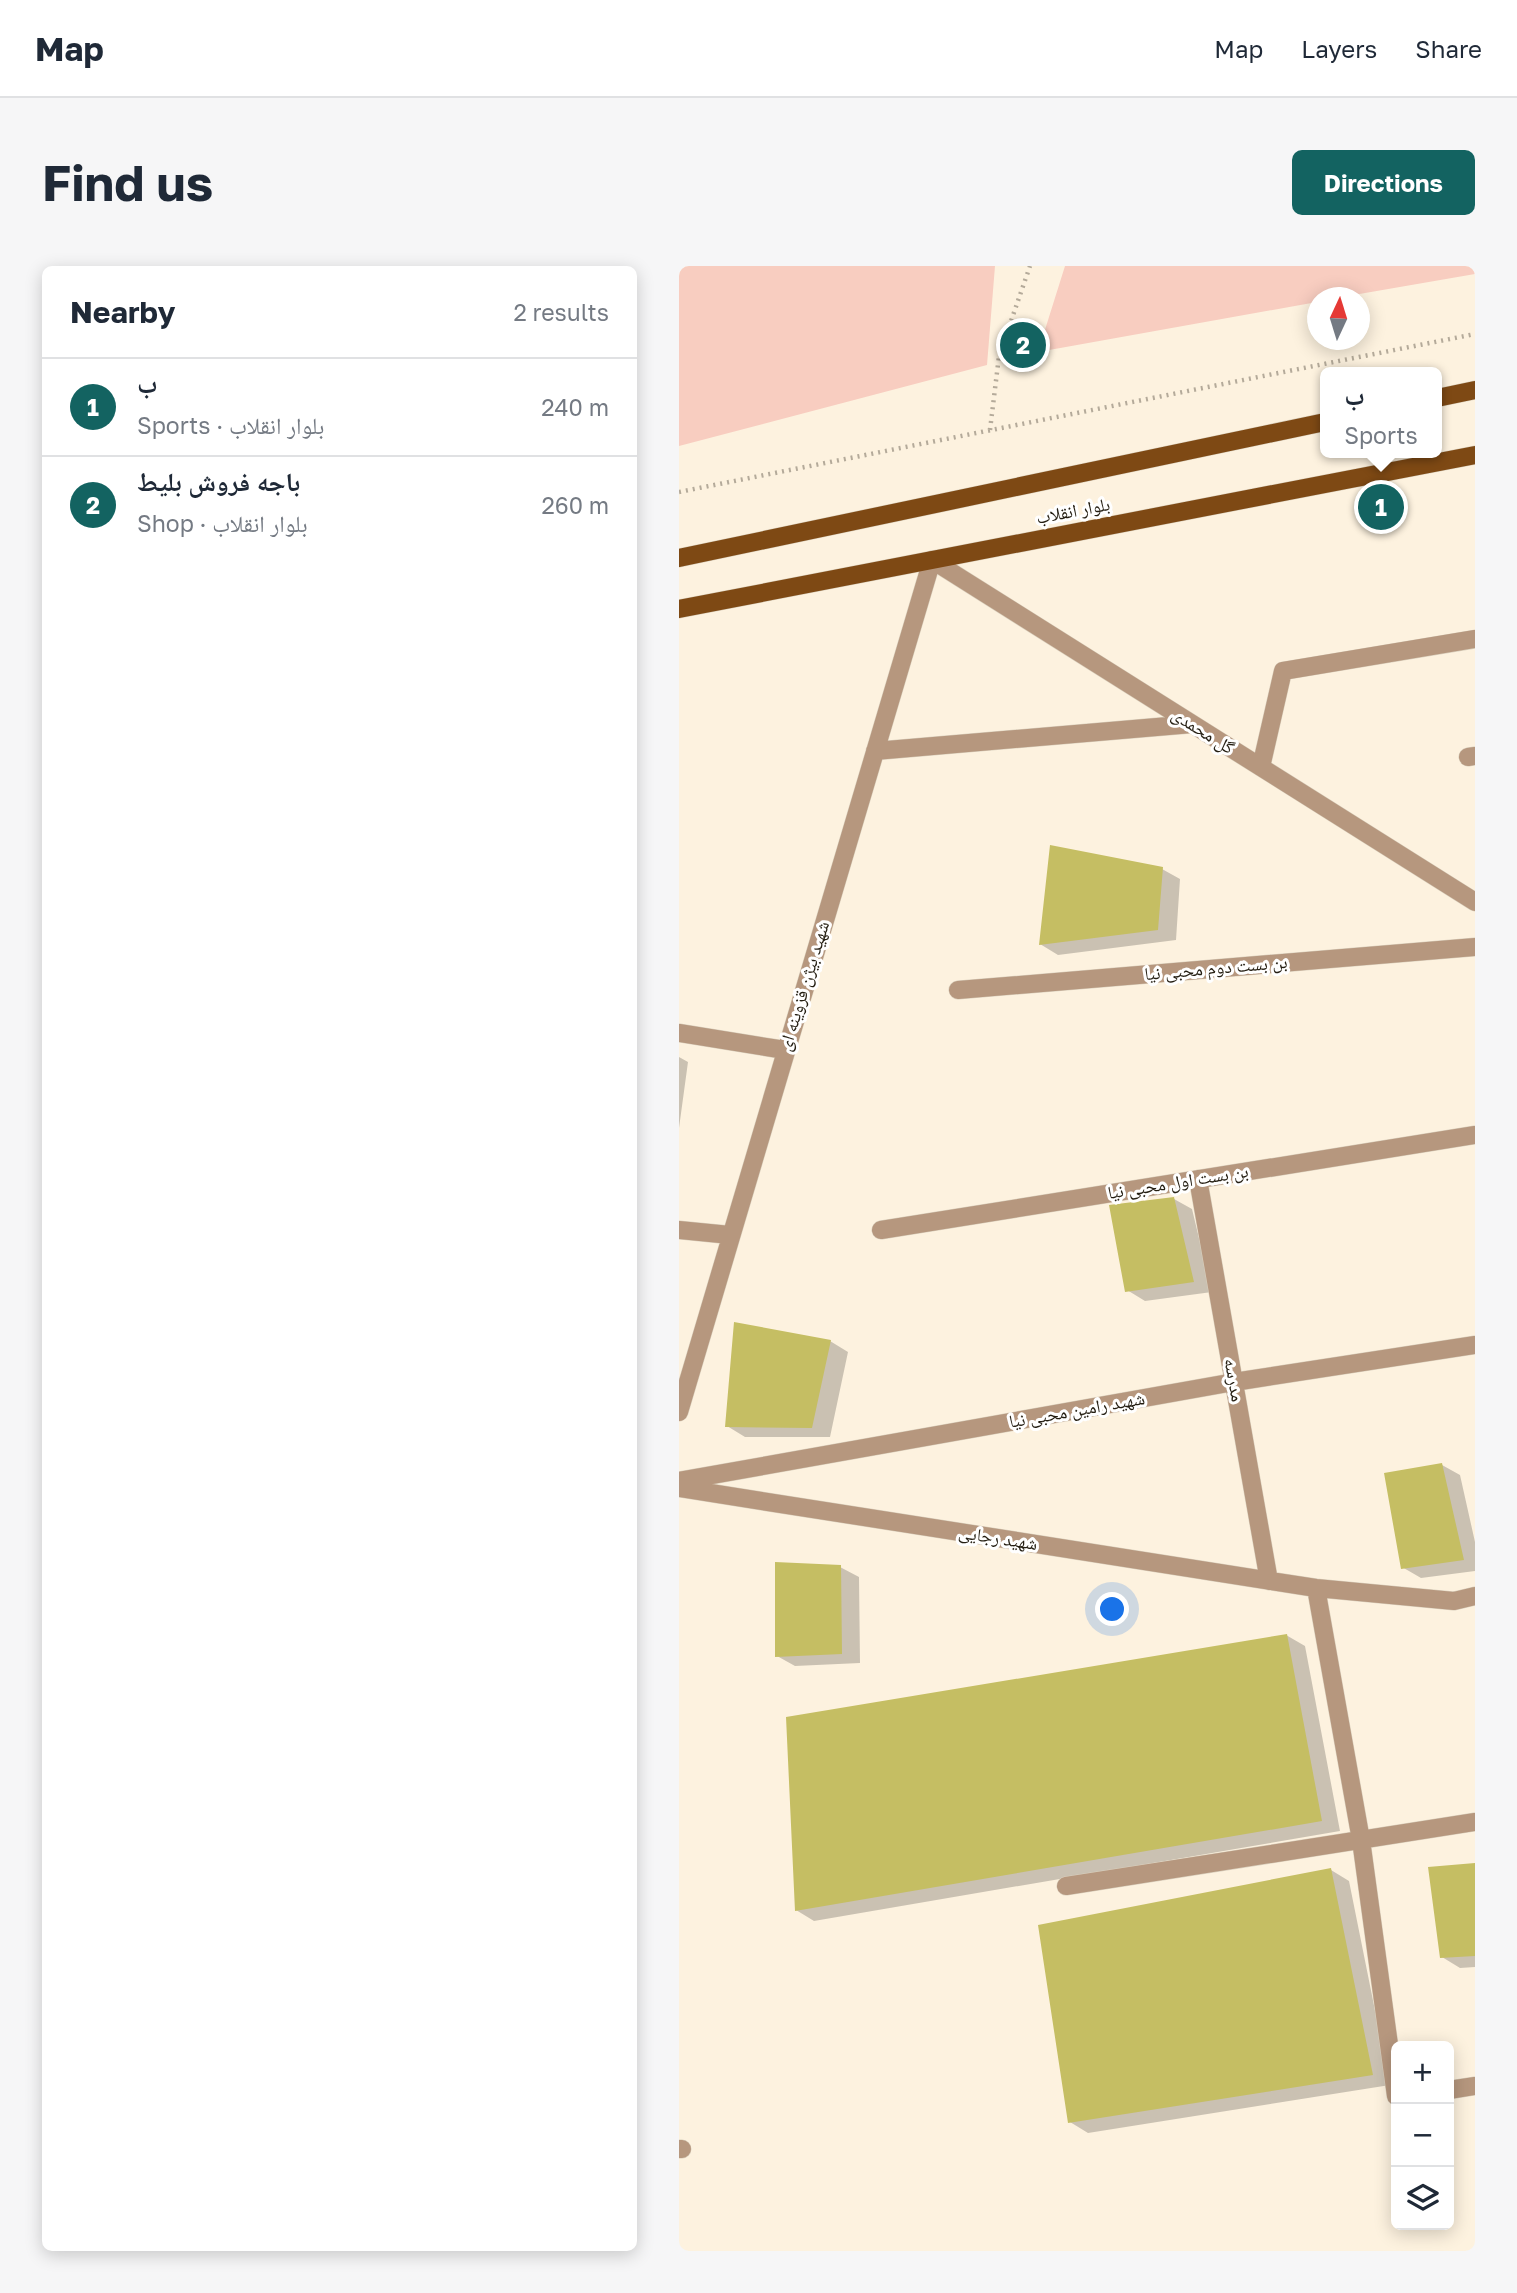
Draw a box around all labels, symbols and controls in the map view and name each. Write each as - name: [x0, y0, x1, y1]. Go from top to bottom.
- text: Map: [35, 29, 104, 68]
- text: Map: [1214, 34, 1263, 63]
- text: Layers: [1301, 34, 1377, 63]
- text: Share: [1415, 34, 1482, 63]
- button: Directions: [1292, 150, 1475, 215]
- text: Find us: [42, 153, 213, 212]
- north arrow: [1307, 287, 1370, 350]
- text: Nearby: [70, 294, 175, 330]
- text: 2 results: [513, 298, 609, 326]
- pin: 2: [1000, 319, 1046, 371]
- popup: [1320, 367, 1442, 458]
- text: ب: [137, 368, 158, 399]
- text: ب: [1344, 380, 1365, 411]
- text: 1: [87, 393, 99, 421]
- text: 240 m: [541, 393, 609, 421]
- text: Sports · بلوار انقلاب: [137, 411, 324, 439]
- text: Sports: [1344, 421, 1418, 449]
- text: باجه فروش بلیط: [137, 466, 300, 497]
- pin: 1: [1358, 481, 1404, 533]
- text: 2: [86, 491, 100, 519]
- text: 260 m: [541, 491, 609, 519]
- street label: بلوار انقلاب: [1034, 492, 1112, 528]
- text: Shop · بلوار انقلاب: [137, 509, 308, 537]
- street label: گل محمدی: [1168, 702, 1239, 759]
- street label: شهید بیژن قزوینه ای: [773, 918, 834, 1054]
- street label: بن بست دوم محبی نیا: [1143, 950, 1289, 986]
- street label: بن بست اول محبی نیا: [1106, 1159, 1250, 1204]
- street label: مدرسه: [1220, 1356, 1250, 1403]
- street label: شهید رامین محبی نیا: [1007, 1386, 1147, 1433]
- street label: شهید رجایی: [957, 1520, 1039, 1555]
- your location: [1095, 1592, 1129, 1626]
- map controls: [1391, 2041, 1454, 2230]
- button: +: [1391, 2041, 1454, 2104]
- button: −: [1391, 2104, 1454, 2167]
- button: layers: [1391, 2167, 1454, 2230]

